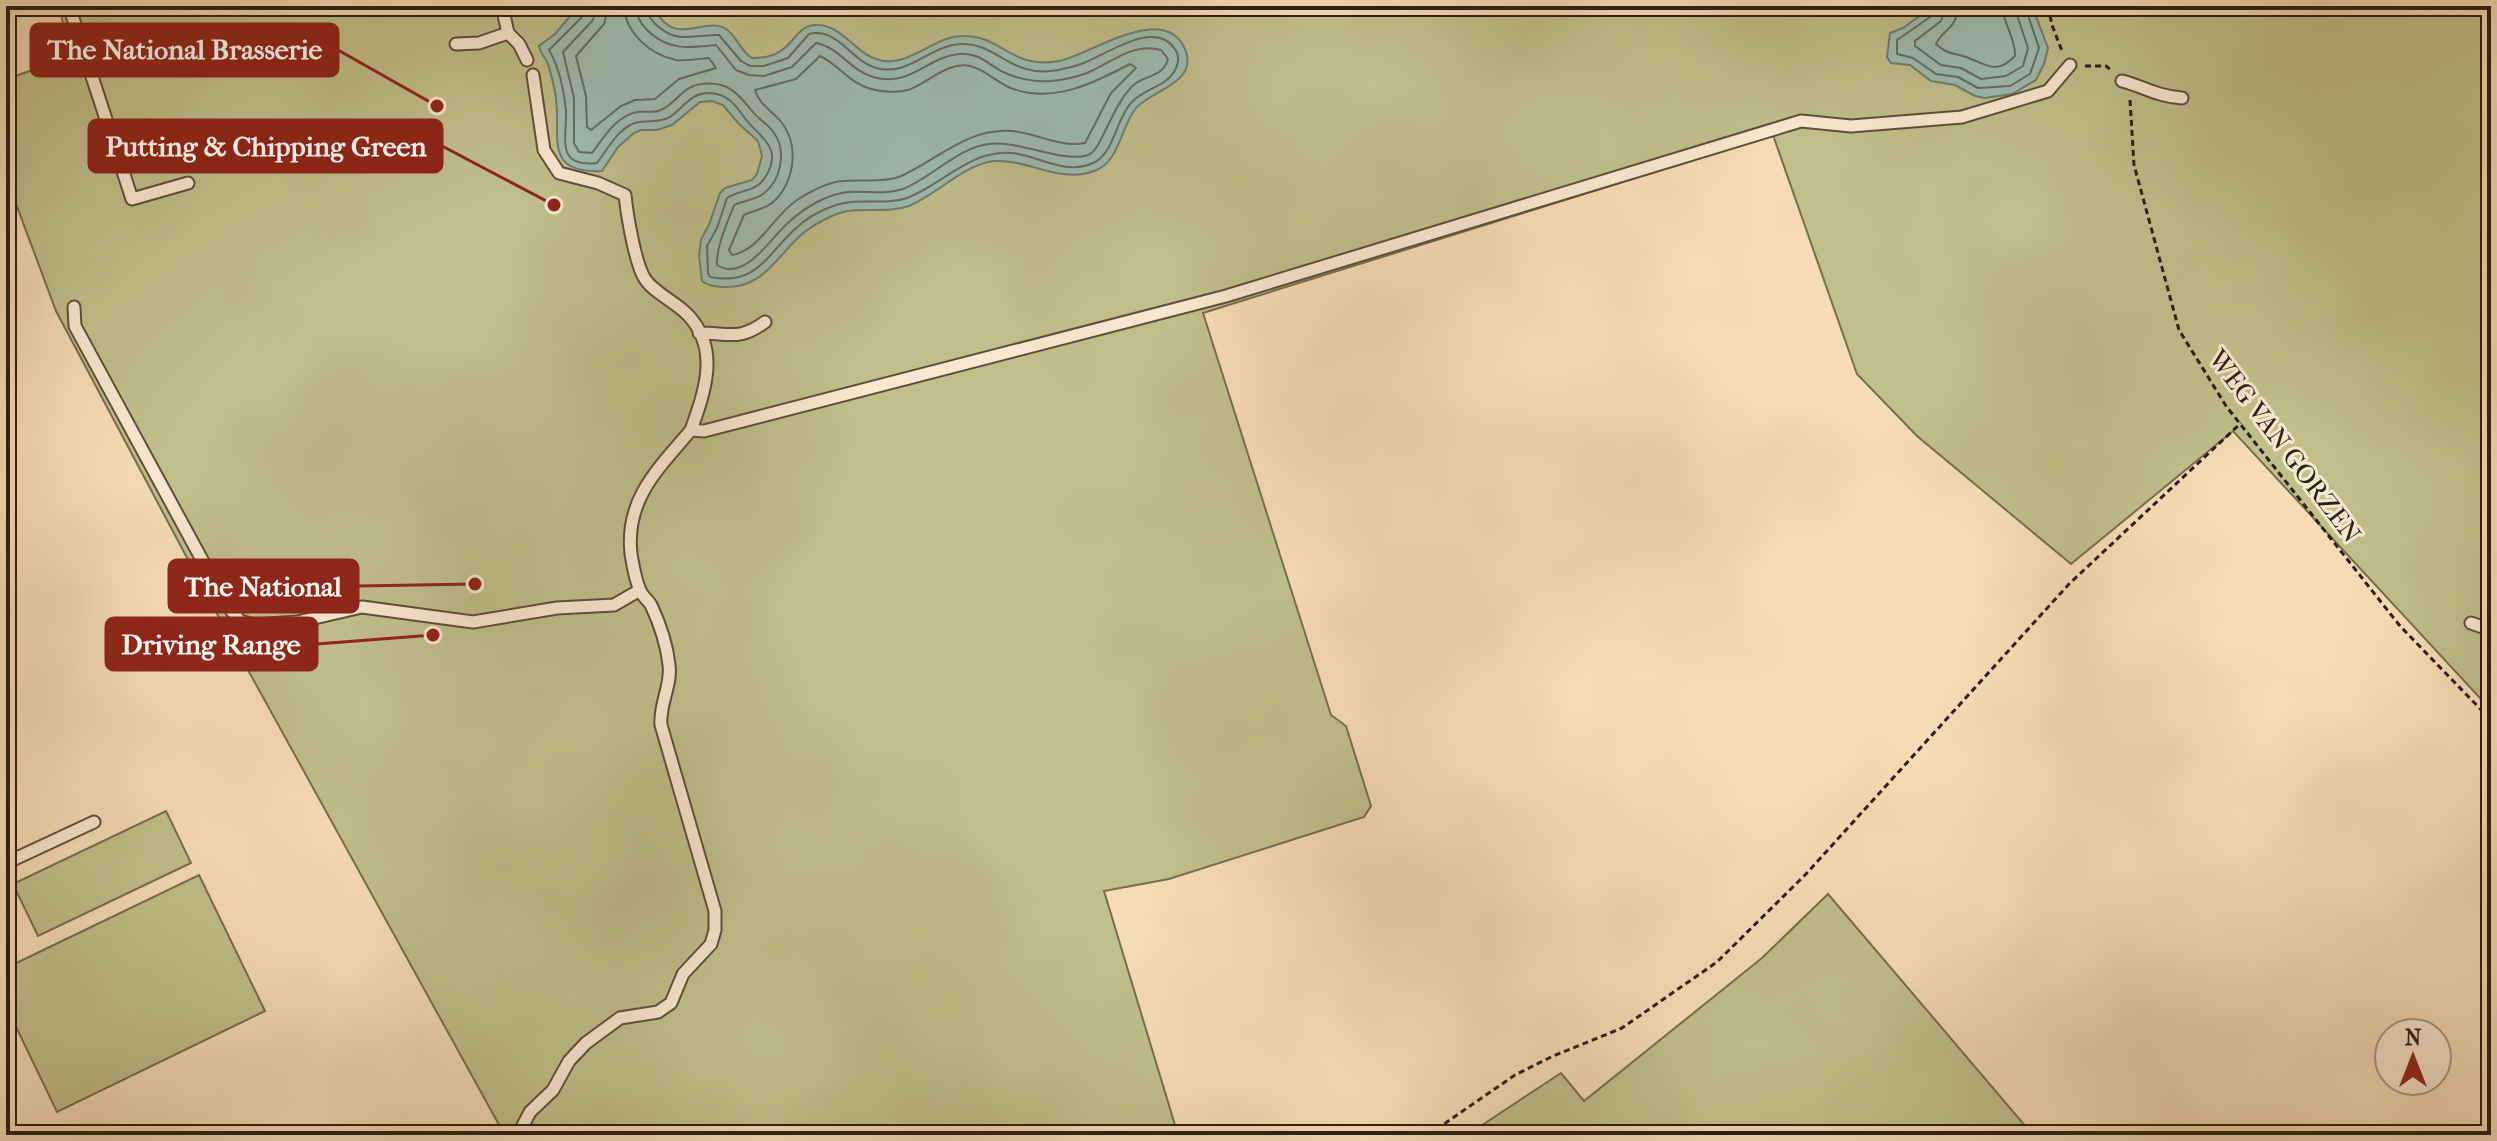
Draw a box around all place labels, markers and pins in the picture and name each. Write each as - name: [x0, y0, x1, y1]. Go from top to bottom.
- callout: The National Brasserie: [31, 24, 338, 76]
- callout: Putting & Chipping Green: [89, 120, 442, 172]
- callout: The National: [169, 560, 358, 612]
- callout: Driving Range: [106, 618, 317, 670]

